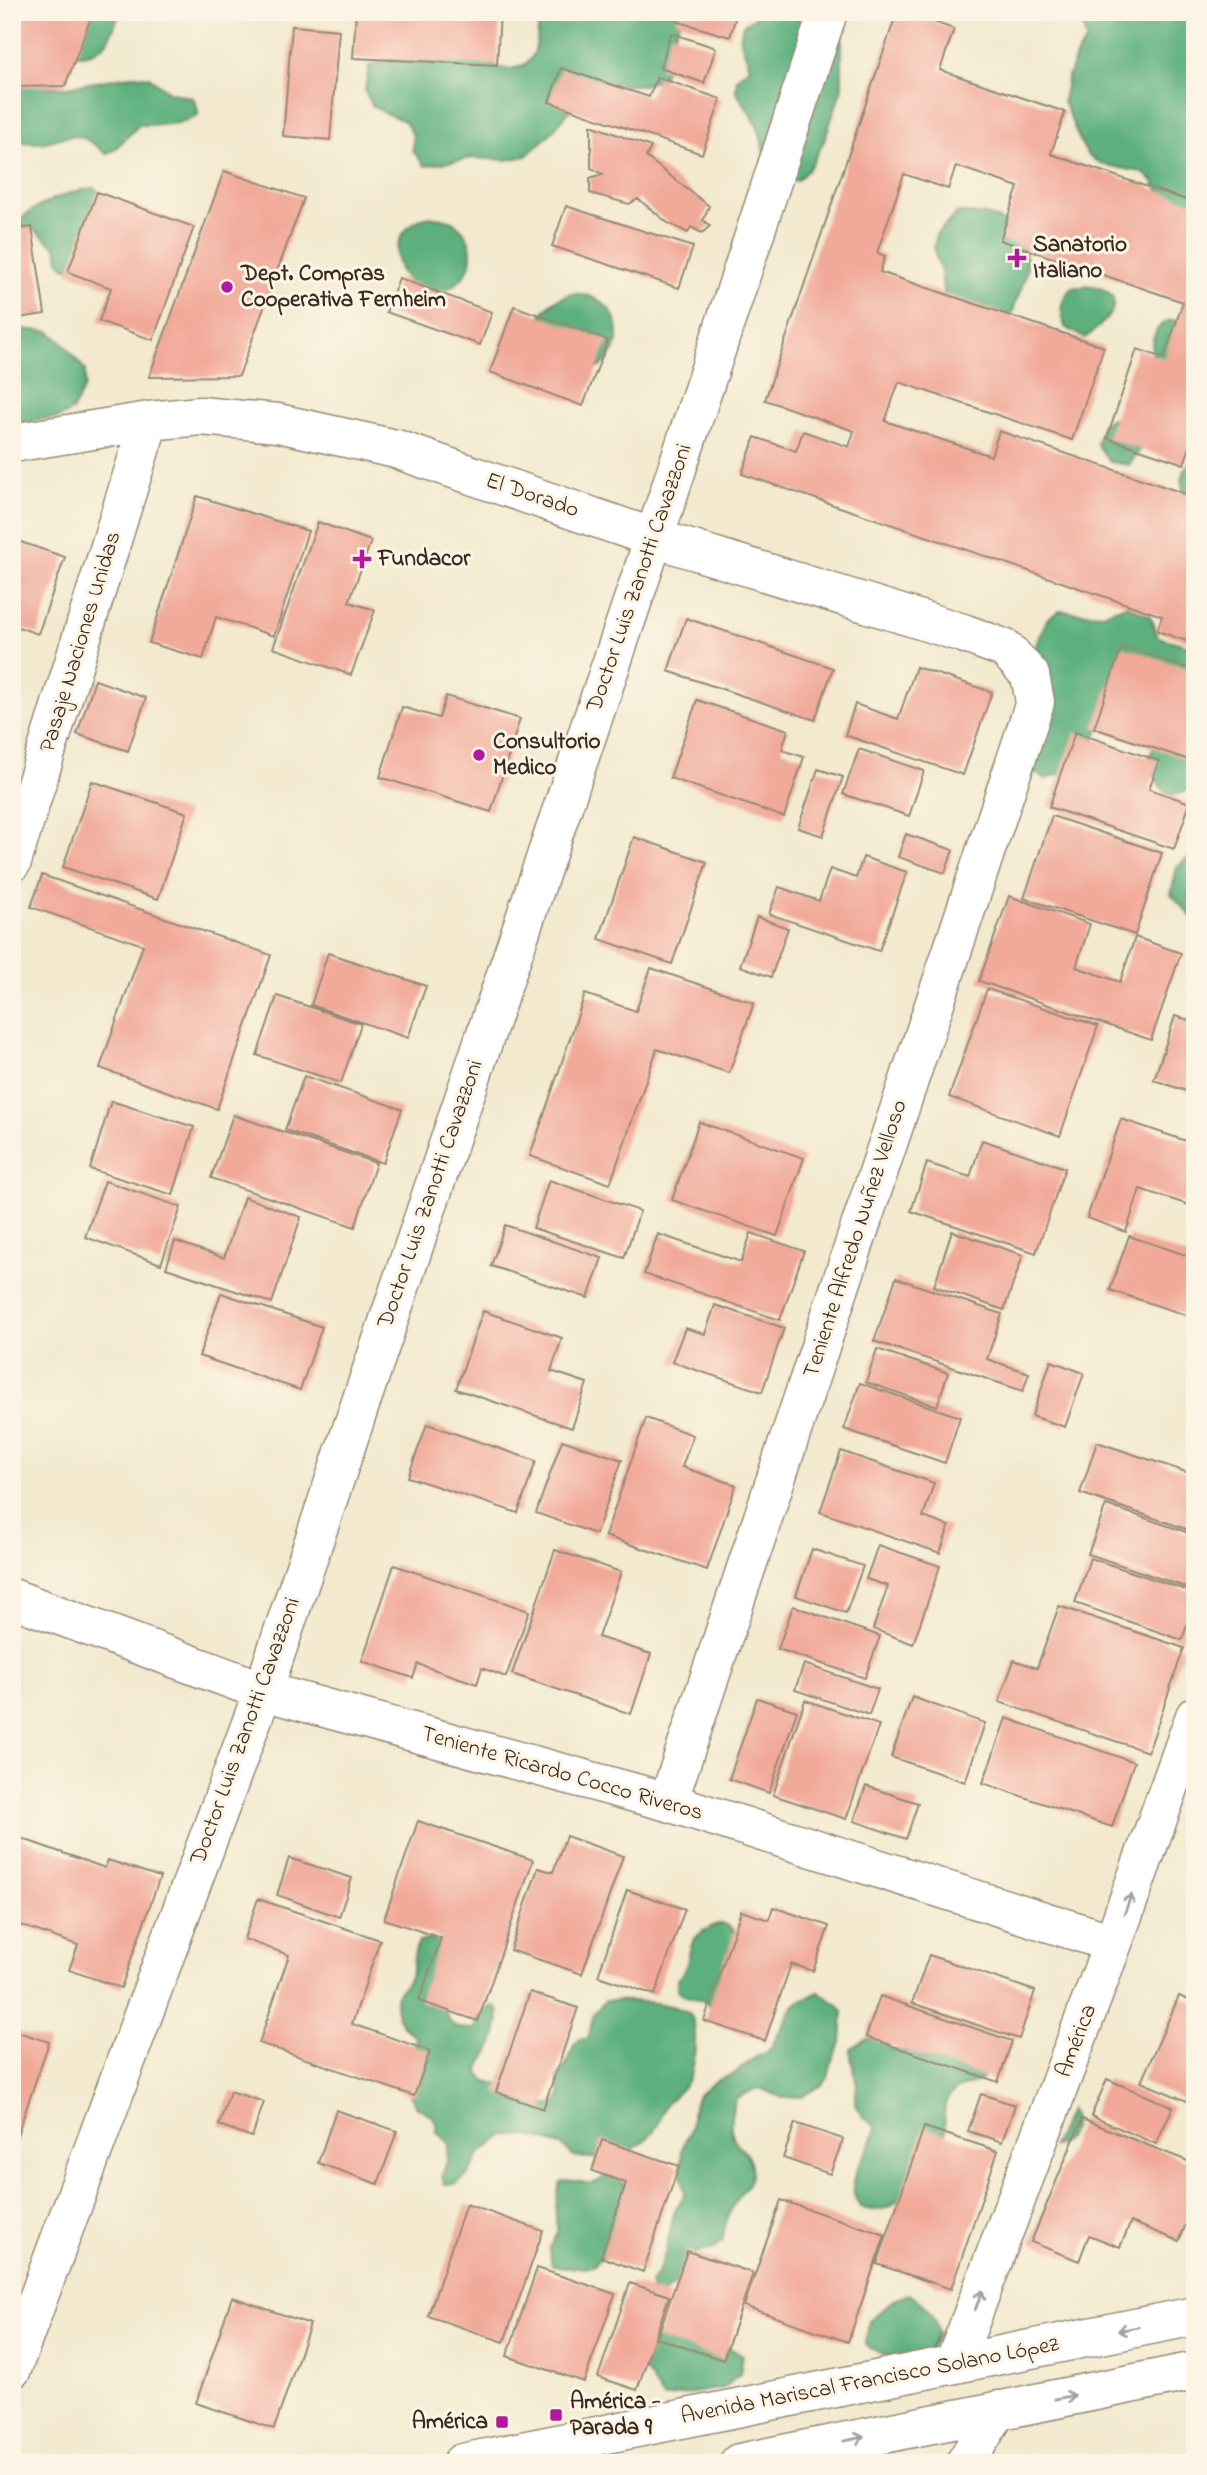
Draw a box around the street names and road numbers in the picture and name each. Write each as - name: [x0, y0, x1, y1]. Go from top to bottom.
- street label: Doctor Luis Zanotti Cavazzoni: [578, 439, 702, 718]
- street label: El Dorado: [481, 465, 583, 527]
- street label: Pasaje Naciones Unidas: [32, 527, 130, 757]
- street label: Doctor Luis Zanotti Cavazzoni: [369, 1055, 493, 1334]
- street label: Teniente Alfredo Nuñez Velloso: [795, 1096, 917, 1382]
- street label: Doctor Luis Zanotti Cavazzoni: [182, 1593, 310, 1870]
- street label: Teniente Ricardo Cocco Riveros: [417, 1718, 707, 1830]
- street label: América: [1048, 2000, 1106, 2082]
- street label: Avenida Mariscal Francisco Solano López: [678, 2328, 1062, 2434]

